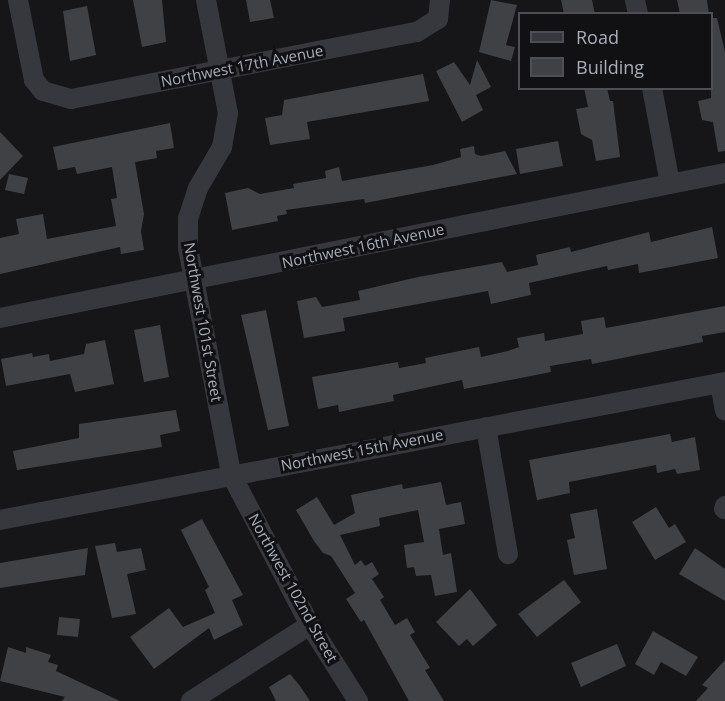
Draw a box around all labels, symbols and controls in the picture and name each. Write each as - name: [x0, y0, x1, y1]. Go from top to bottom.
- legend: [518, 12, 713, 90]
- text: Road: [576, 25, 619, 49]
- street label: Northwest 17th Avenue: [159, 41, 325, 91]
- text: Building: [576, 55, 644, 79]
- street label: Northwest 16th Avenue: [280, 220, 446, 272]
- street label: Northwest 101st Street: [180, 241, 226, 403]
- street label: Northwest 15th Avenue: [279, 425, 445, 475]
- street label: Northwest 102nd Street: [245, 510, 341, 666]

